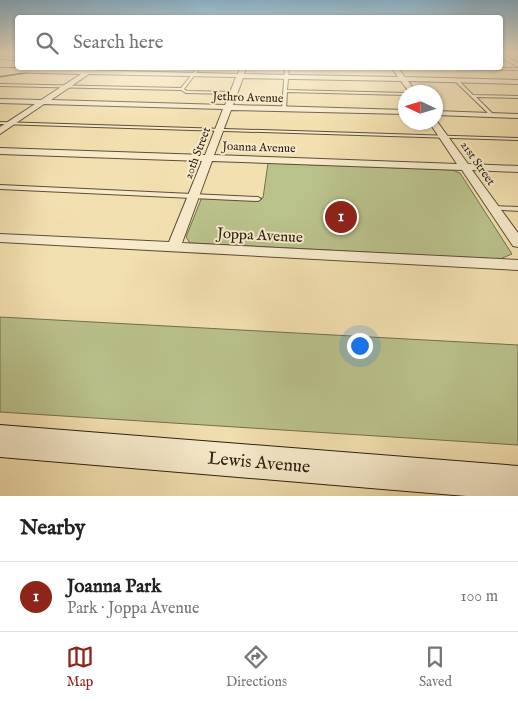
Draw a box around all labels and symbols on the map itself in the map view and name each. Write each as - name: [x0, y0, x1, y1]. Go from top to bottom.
- north arrow: [398, 85, 443, 130]
- street label: Jethro Avenue: [210, 89, 284, 107]
- street label: 20th Street: [181, 125, 214, 181]
- street label: 21st Street: [457, 138, 498, 188]
- street label: Joanna Avenue: [220, 139, 296, 157]
- pin: 1: [325, 198, 357, 236]
- street label: Joppa Avenue: [215, 224, 303, 247]
- your location: [347, 333, 373, 359]
- street label: Lewis Avenue: [207, 448, 311, 479]

